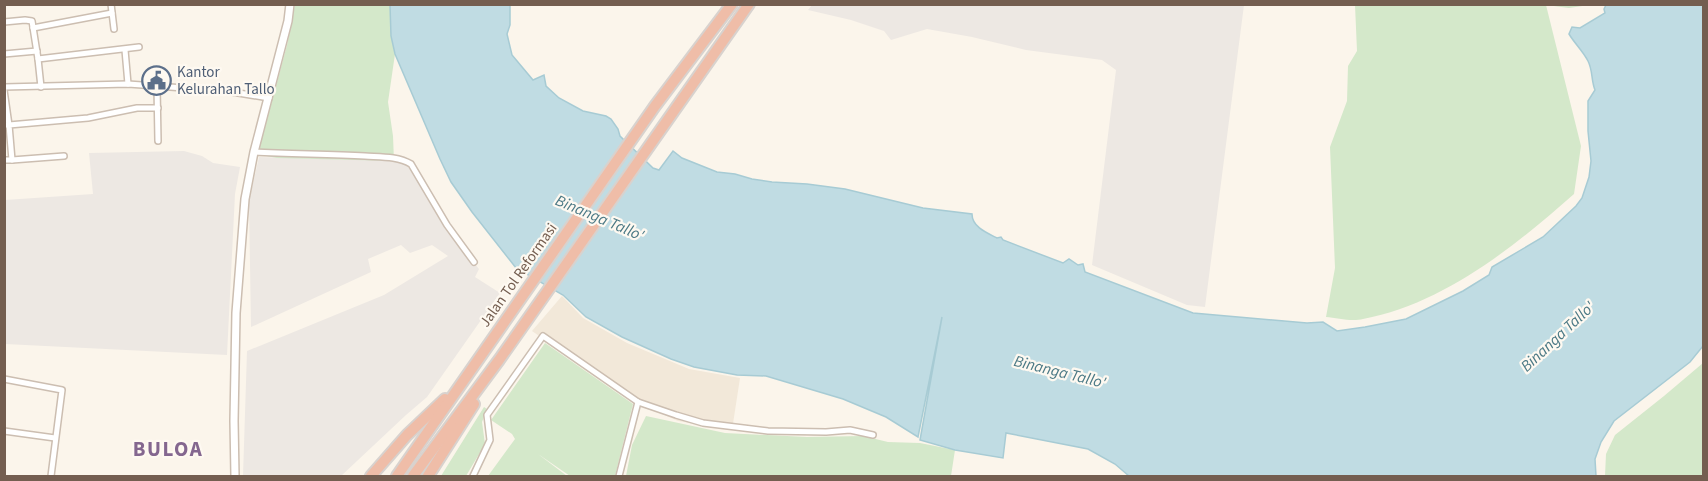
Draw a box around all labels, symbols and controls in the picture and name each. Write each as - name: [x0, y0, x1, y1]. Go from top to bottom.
- place label: Kantor Kelurahan Tallo: [177, 62, 275, 100]
- public building icon: Kantor Kelurahan Tallo: [140, 65, 172, 97]
- water label: Binanga Tallo': [552, 189, 647, 246]
- street label: Jalan Tol Reformasi: [475, 219, 562, 332]
- water label: Binanga Tallo': [1516, 297, 1600, 377]
- water label: Binanga Tallo': [1011, 350, 1108, 394]
- district label: BULOA: [133, 434, 203, 464]

